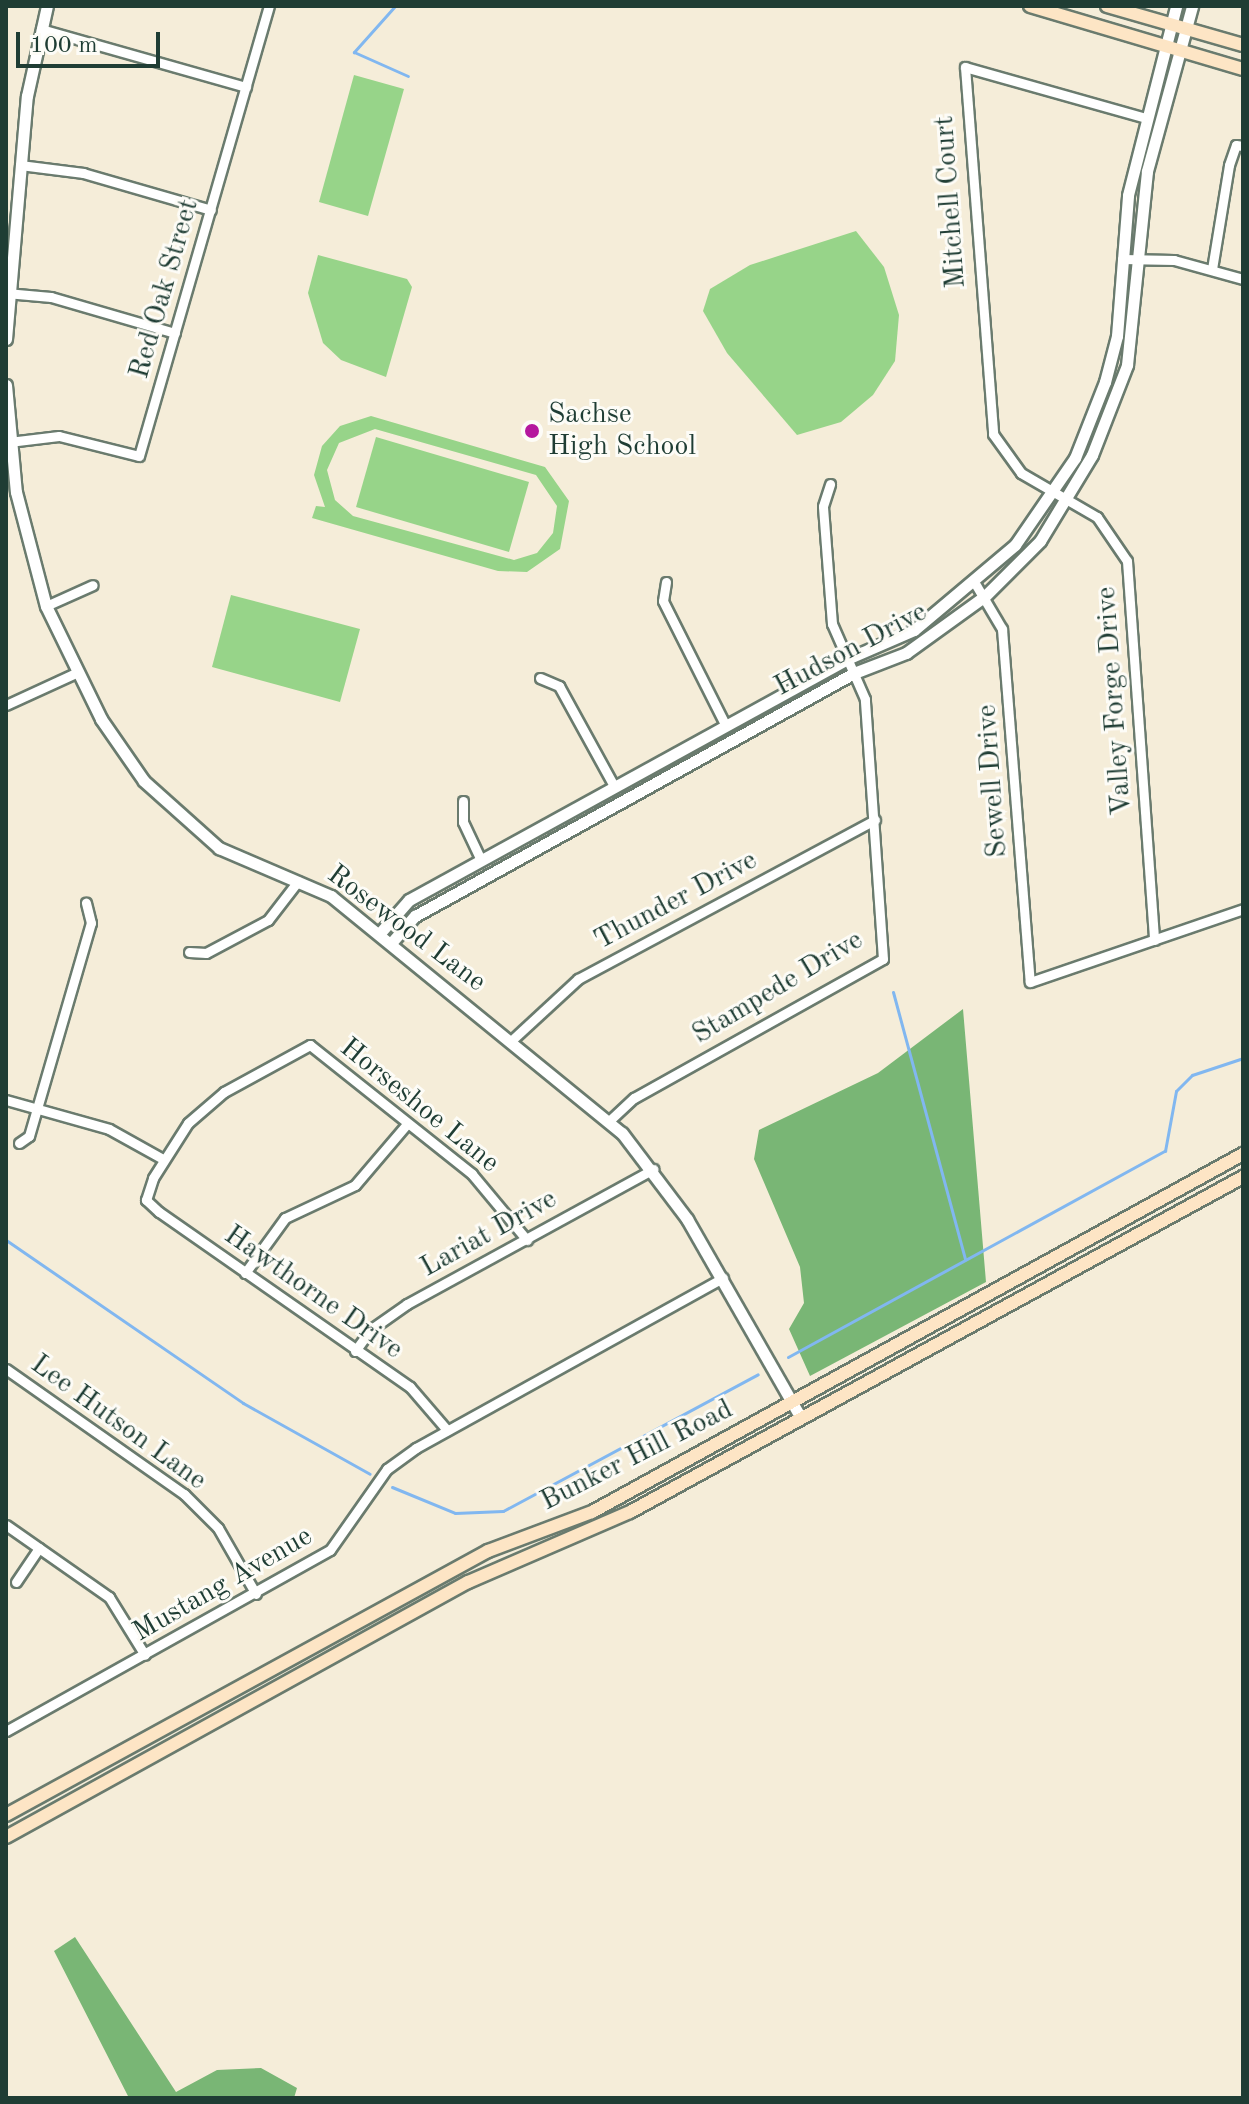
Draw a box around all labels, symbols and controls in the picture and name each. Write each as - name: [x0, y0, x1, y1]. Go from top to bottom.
- scale bar: [20, 16, 164, 66]
- text: 100 m: [30, 34, 98, 58]
- street label: Mitchell Court: [928, 115, 974, 289]
- street label: Red Oak Street: [123, 195, 207, 383]
- place label: Sachse High School: [548, 398, 696, 464]
- marker: Sachse High School: [523, 422, 541, 440]
- street label: Valley Forge Drive: [1090, 585, 1140, 817]
- street label: Hudson Drive: [769, 596, 933, 704]
- street label: Sewell Drive: [971, 703, 1015, 859]
- street label: Thunder Drive: [589, 844, 763, 958]
- street label: Rosewood Lane: [320, 858, 492, 1000]
- street label: Stampede Drive: [687, 924, 869, 1052]
- street label: Horseshoe Lane: [333, 1032, 505, 1180]
- street label: Lariat Drive: [415, 1183, 563, 1285]
- street label: Hawthorne Drive: [217, 1219, 409, 1367]
- street label: Lee Hutson Lane: [24, 1348, 212, 1498]
- street label: Bunker Hill Road: [535, 1393, 739, 1519]
- street label: Mustang Avenue: [127, 1520, 319, 1650]

